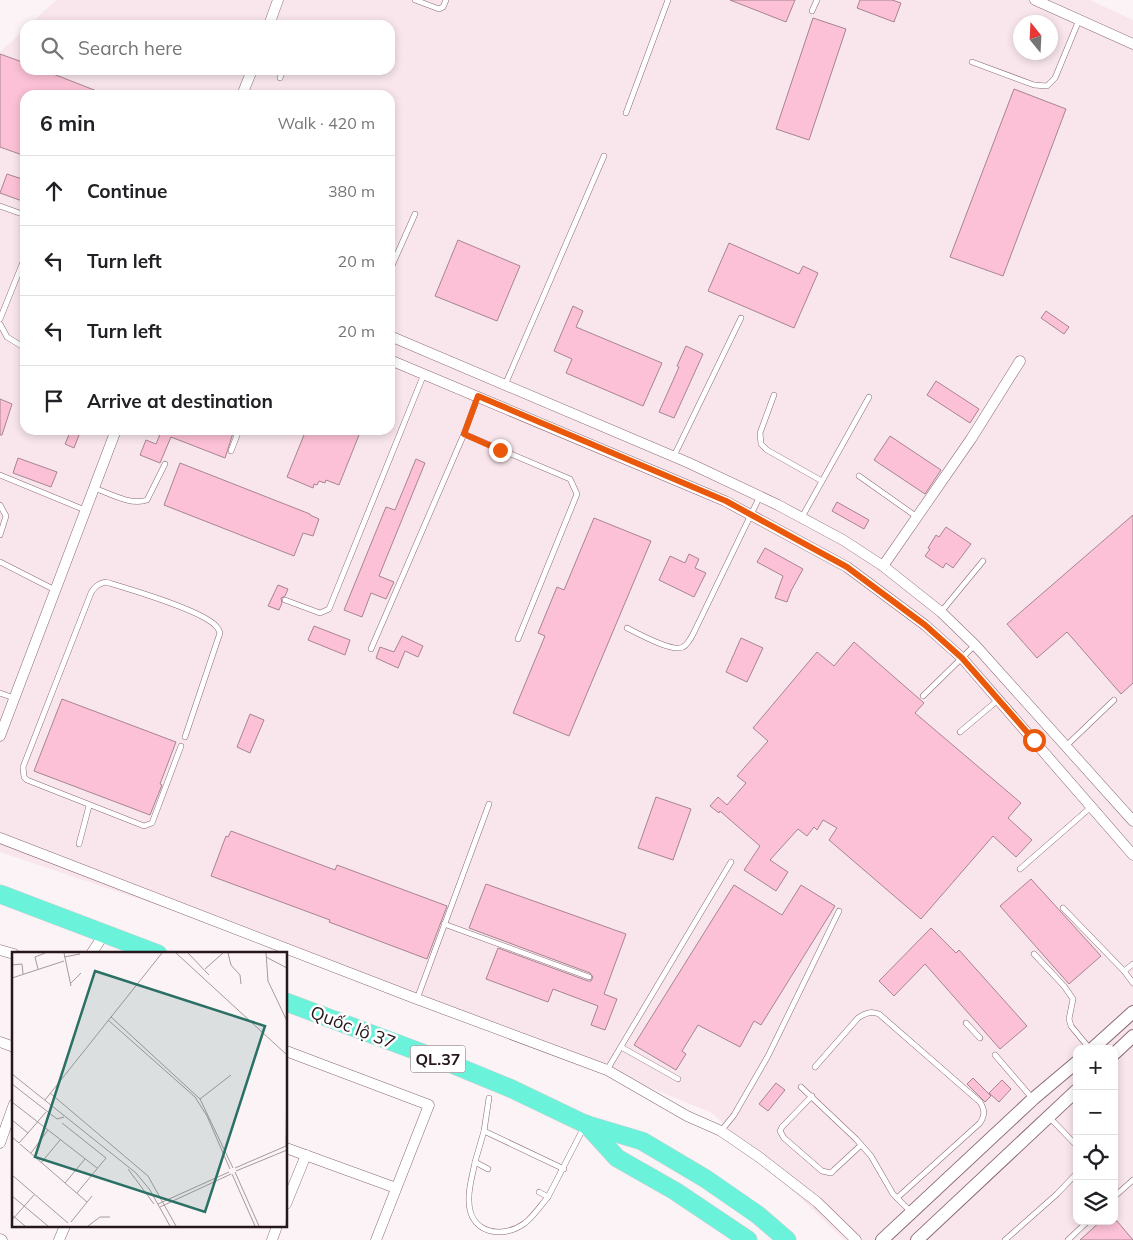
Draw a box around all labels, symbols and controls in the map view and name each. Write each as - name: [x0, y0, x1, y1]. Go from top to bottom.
- north arrow: [1013, 15, 1058, 60]
- search box: [20, 20, 395, 75]
- icon: search: [38, 34, 66, 62]
- text: Search here: [78, 36, 182, 60]
- text: 6 min: [40, 110, 95, 136]
- text: Walk · 420 m: [277, 113, 375, 133]
- icon: ahead: [40, 177, 68, 205]
- text: Continue: [87, 179, 167, 203]
- text: 380 m: [328, 181, 375, 201]
- icon: left: [40, 247, 68, 275]
- text: Turn left: [87, 249, 162, 273]
- text: 20 m: [338, 251, 375, 271]
- icon: left: [40, 317, 68, 345]
- text: Turn left: [87, 319, 162, 343]
- text: 20 m: [338, 321, 375, 341]
- icon: arrive: [40, 387, 68, 415]
- text: Arrive at destination: [87, 389, 273, 413]
- route end: [489, 439, 512, 462]
- route start: [1023, 729, 1046, 752]
- inset map: [12, 952, 288, 1228]
- street label: Quốc lộ 37: [307, 1000, 399, 1054]
- map controls: [1073, 1045, 1118, 1225]
- button: +: [1073, 1045, 1118, 1090]
- road number: QL.37: [410, 1046, 466, 1072]
- button: −: [1073, 1090, 1118, 1135]
- button: locate: [1073, 1135, 1118, 1180]
- button: layers: [1073, 1180, 1118, 1225]

